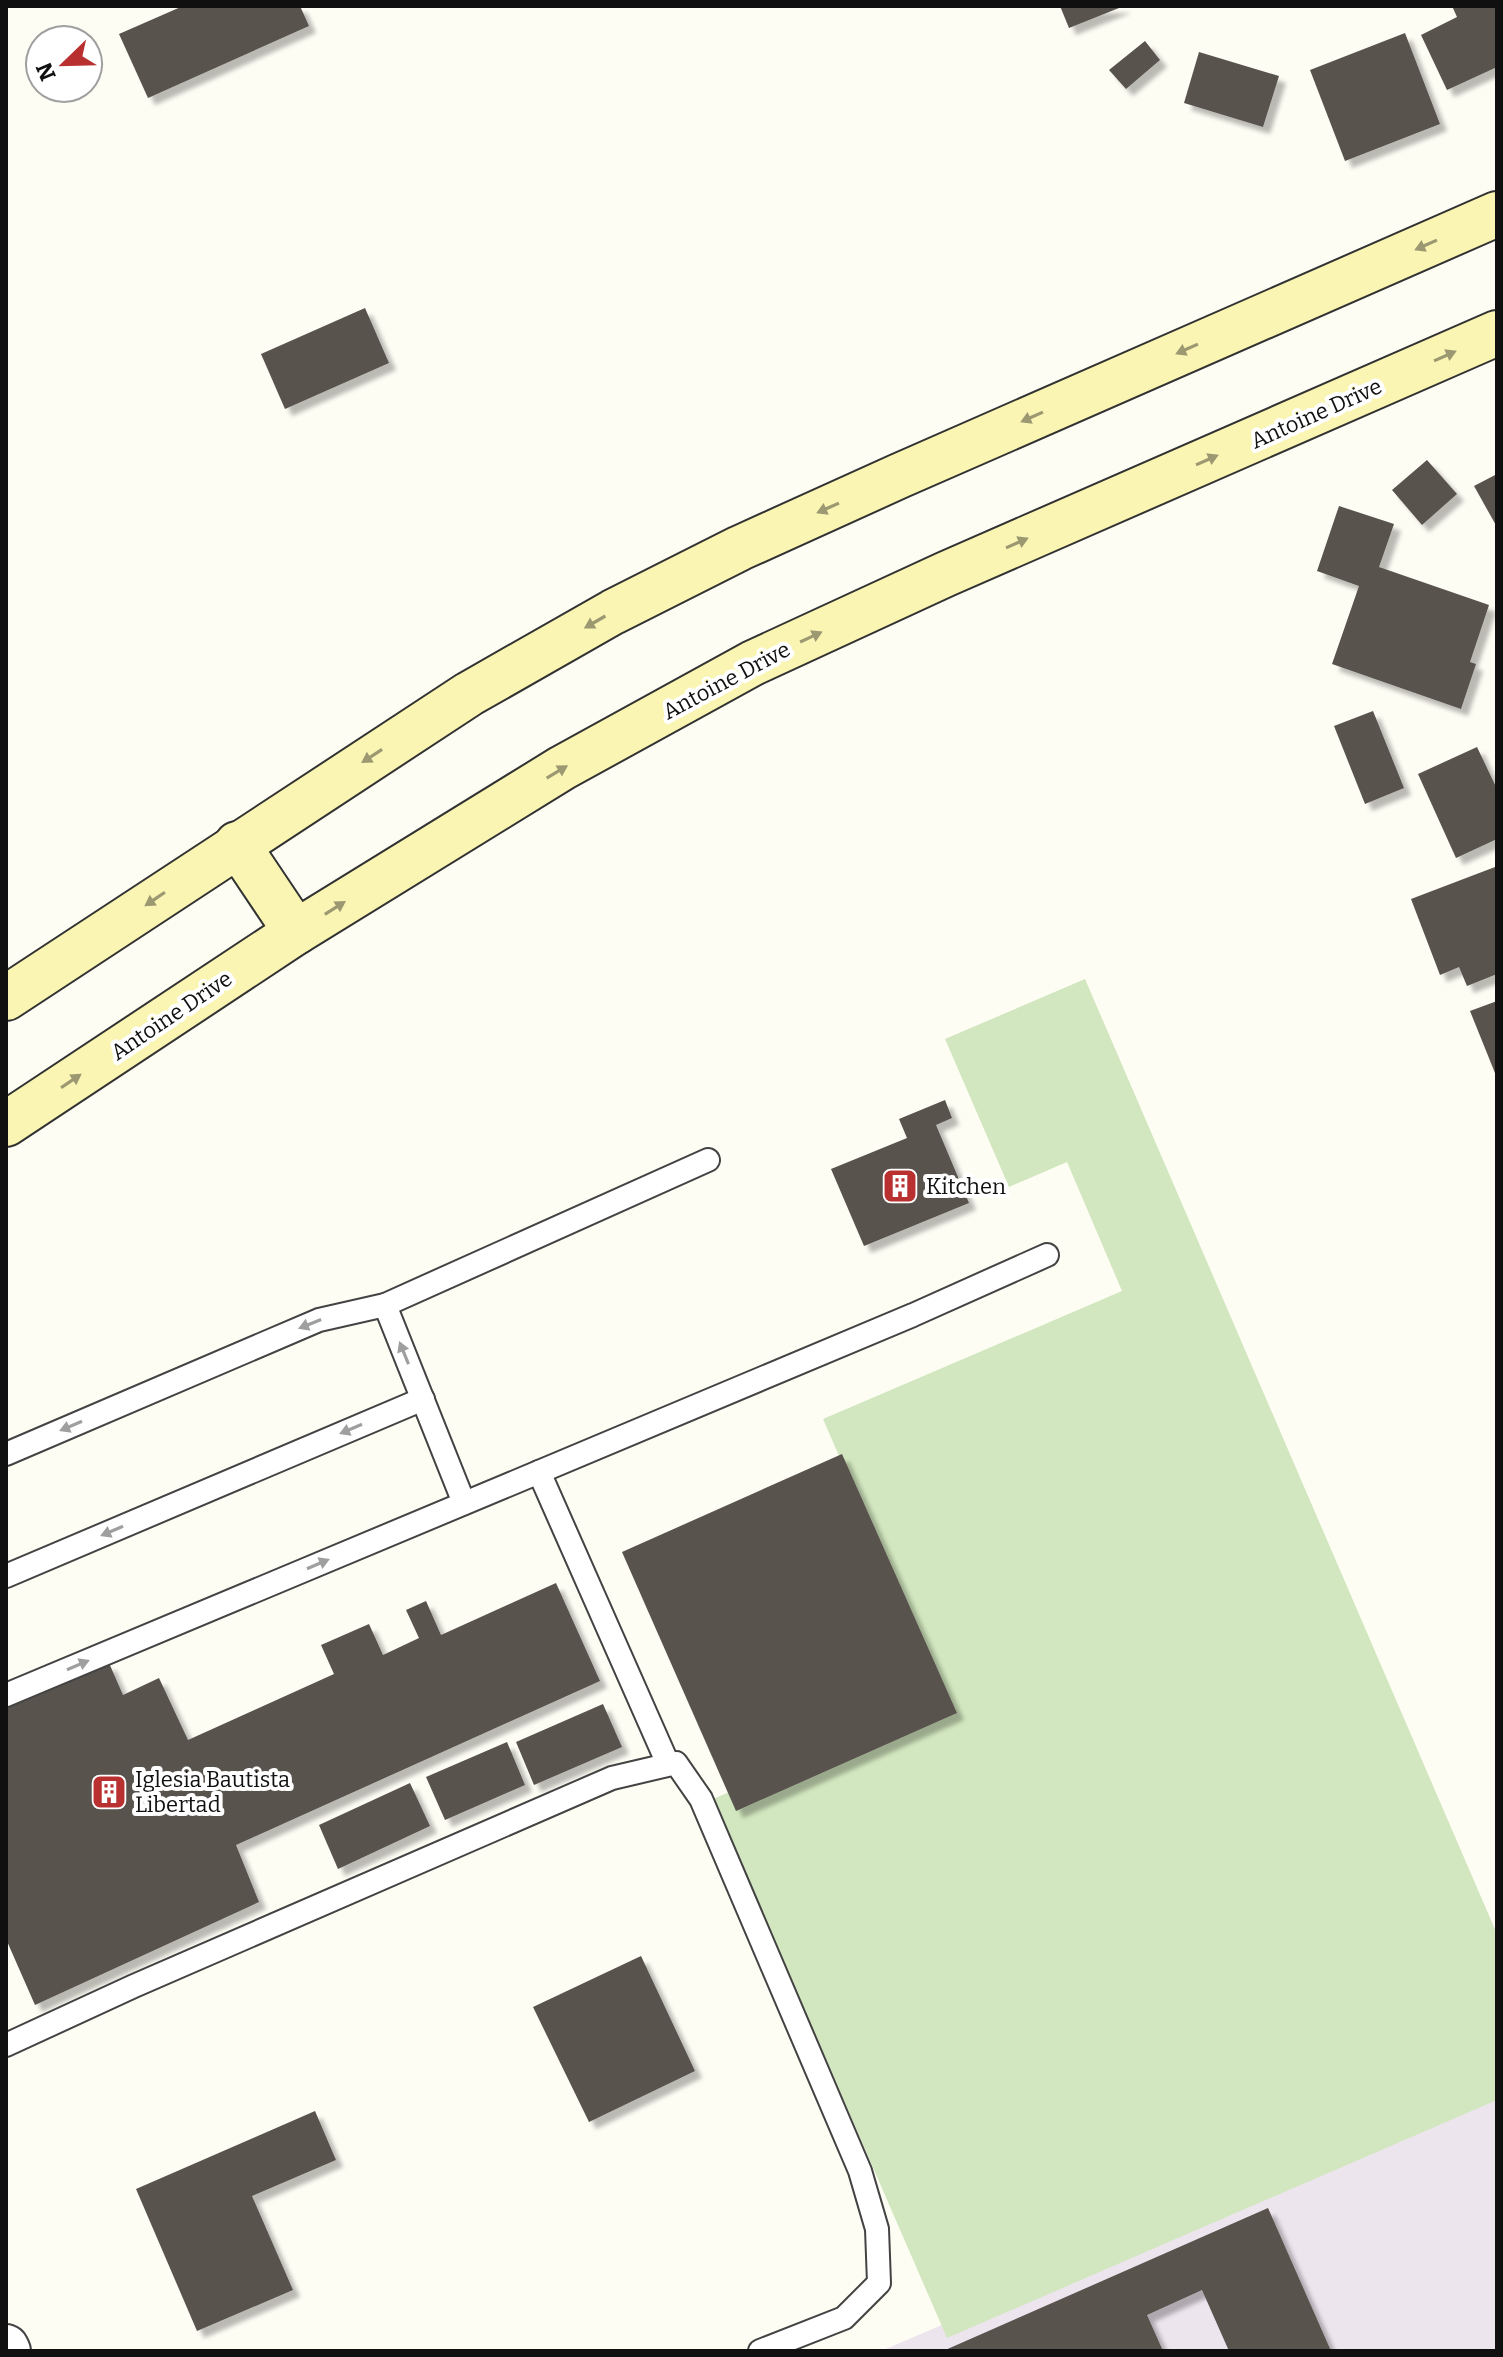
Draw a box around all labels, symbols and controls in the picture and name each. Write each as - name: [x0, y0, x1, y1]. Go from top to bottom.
- north arrow: [24, 24, 104, 104]
- text: N: [30, 59, 62, 85]
- one-way arrow: [1414, 239, 1437, 252]
- one-way arrow: [1175, 343, 1199, 356]
- one-way arrow: [1433, 349, 1457, 363]
- street label: Antoine Drive: [1247, 373, 1386, 454]
- one-way arrow: [1020, 411, 1044, 424]
- one-way arrow: [1195, 454, 1219, 467]
- one-way arrow: [817, 501, 840, 515]
- one-way arrow: [1006, 537, 1029, 550]
- one-way arrow: [584, 615, 606, 629]
- one-way arrow: [799, 630, 823, 644]
- street label: Antoine Drive: [658, 636, 795, 725]
- one-way arrow: [362, 749, 383, 764]
- one-way arrow: [546, 765, 568, 779]
- one-way arrow: [144, 891, 166, 906]
- one-way arrow: [324, 901, 346, 915]
- street label: Antoine Drive: [105, 965, 237, 1066]
- one-way arrow: [60, 1074, 82, 1089]
- building icon: Kitchen: [881, 1167, 919, 1205]
- place label: Kitchen: [926, 1173, 1006, 1200]
- one-way arrow: [298, 1318, 322, 1331]
- one-way arrow: [397, 1341, 410, 1365]
- one-way arrow: [59, 1420, 83, 1433]
- one-way arrow: [339, 1423, 363, 1436]
- one-way arrow: [100, 1524, 124, 1537]
- one-way arrow: [306, 1558, 330, 1571]
- one-way arrow: [66, 1658, 90, 1671]
- place label: Iglesia Bautista Libertad: [135, 1766, 290, 1818]
- building icon: Iglesia Bautista Libertad: [90, 1773, 128, 1811]

